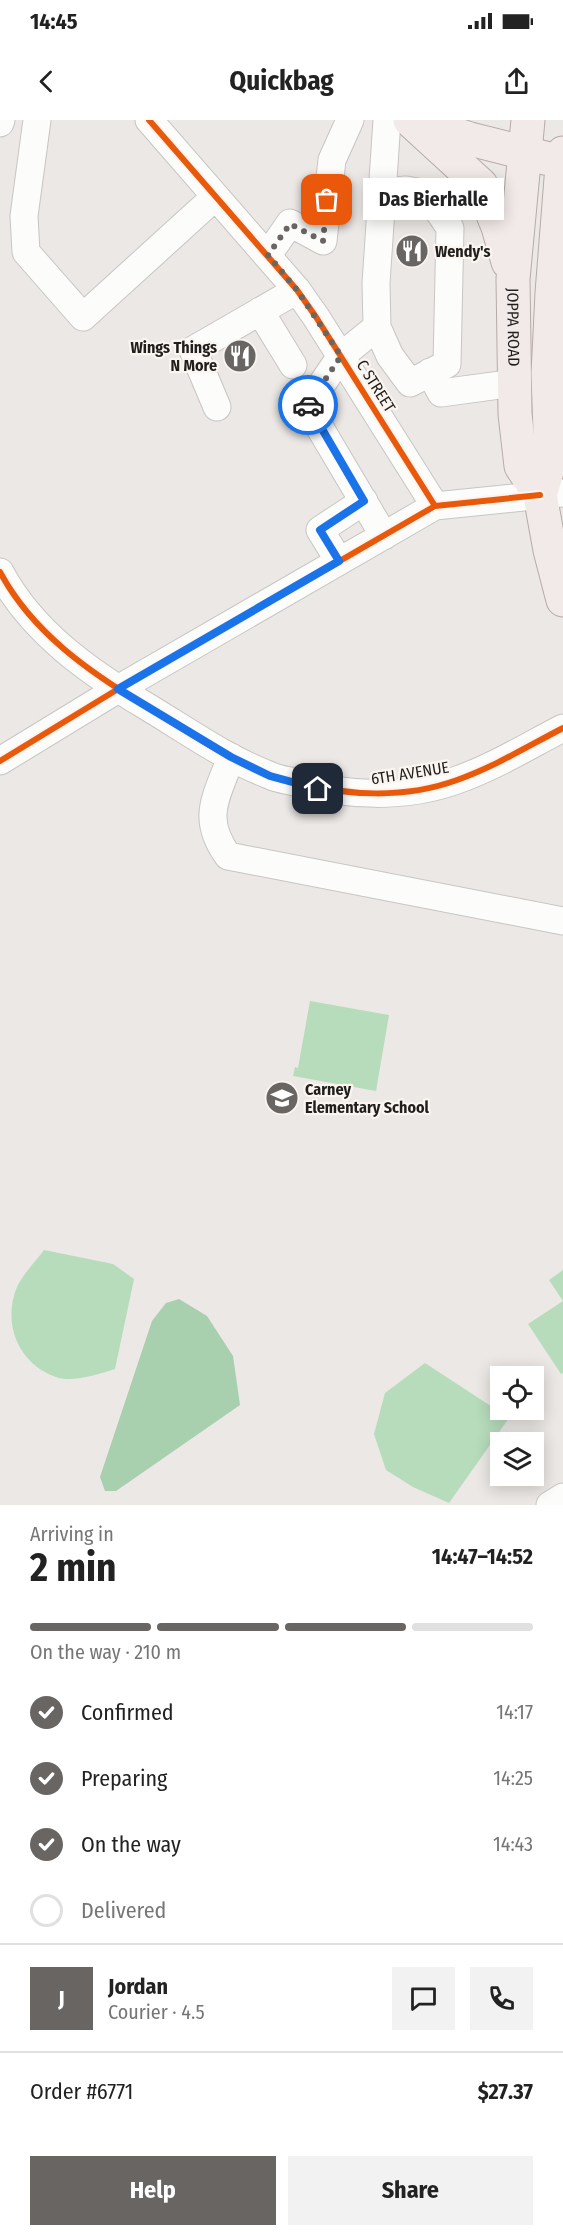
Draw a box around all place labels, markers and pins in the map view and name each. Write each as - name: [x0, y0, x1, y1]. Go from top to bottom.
- pin: [301, 174, 352, 225]
- callout: Das Bierhalle: [363, 179, 504, 221]
- restaurant icon: Wendy's: [394, 233, 430, 269]
- place label: Wendy's: [435, 242, 490, 261]
- place label: Wings Things N More: [130, 338, 217, 375]
- restaurant icon: Wings Things N More: [222, 338, 258, 374]
- pin: [292, 763, 343, 814]
- school or university icon: Carney Elementary School: [264, 1080, 300, 1116]
- place label: Carney Elementary School: [305, 1080, 430, 1117]

